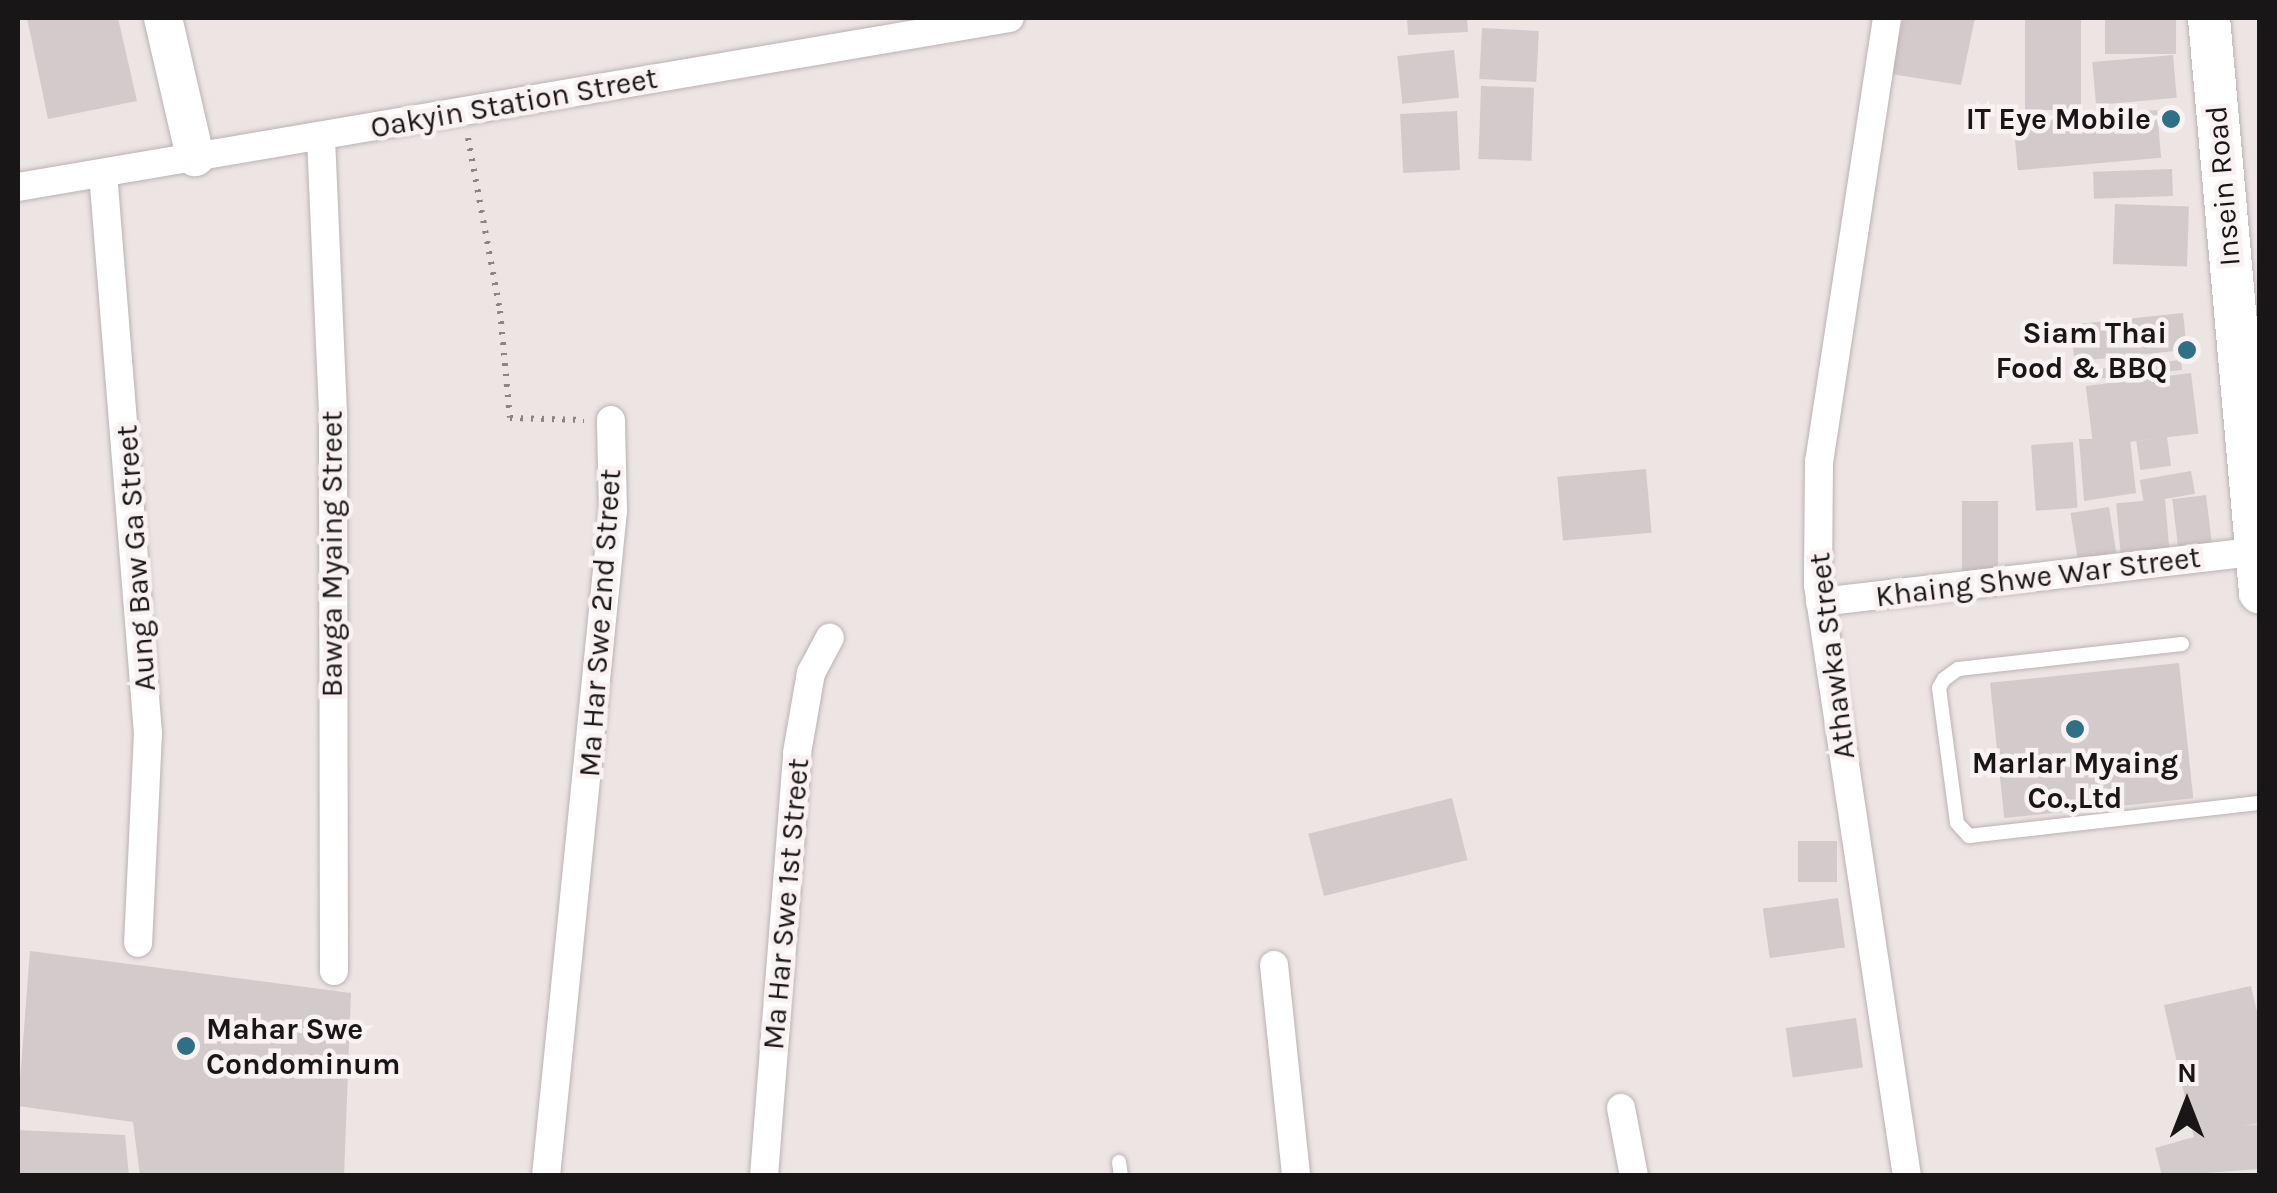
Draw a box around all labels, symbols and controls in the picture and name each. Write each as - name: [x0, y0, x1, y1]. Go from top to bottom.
- street label: Oakyin Station Street: [368, 60, 660, 146]
- place label: IT Eye Mobile: [1966, 101, 2151, 137]
- street label: Insein Road: [2198, 104, 2248, 268]
- marker: IT Eye Mobile: [2160, 108, 2182, 130]
- place label: Siam Thai Food & BBQ: [1996, 315, 2167, 386]
- marker: Siam Thai Food & BBQ: [2176, 339, 2198, 361]
- street label: Bawga Myaing Street: [314, 411, 350, 697]
- street label: Aung Baw Ga Street: [109, 424, 163, 692]
- street label: Ma Har Swe 2nd Street: [571, 468, 629, 778]
- street label: Khaing Shwe War Street: [1873, 539, 2203, 615]
- street label: Athawka Street: [1801, 551, 1863, 761]
- marker: Marlar Myaing Co.,Ltd: [2064, 718, 2086, 740]
- place label: Marlar Myaing Co.,Ltd: [1972, 745, 2178, 816]
- street label: Ma Har Swe 1st Street: [755, 757, 817, 1051]
- place label: Mahar Swe Condominum: [206, 1011, 400, 1082]
- marker: Mahar Swe Condominum: [175, 1035, 197, 1057]
- north arrow: [2137, 1053, 2237, 1153]
- text: N: [2177, 1056, 2197, 1089]

